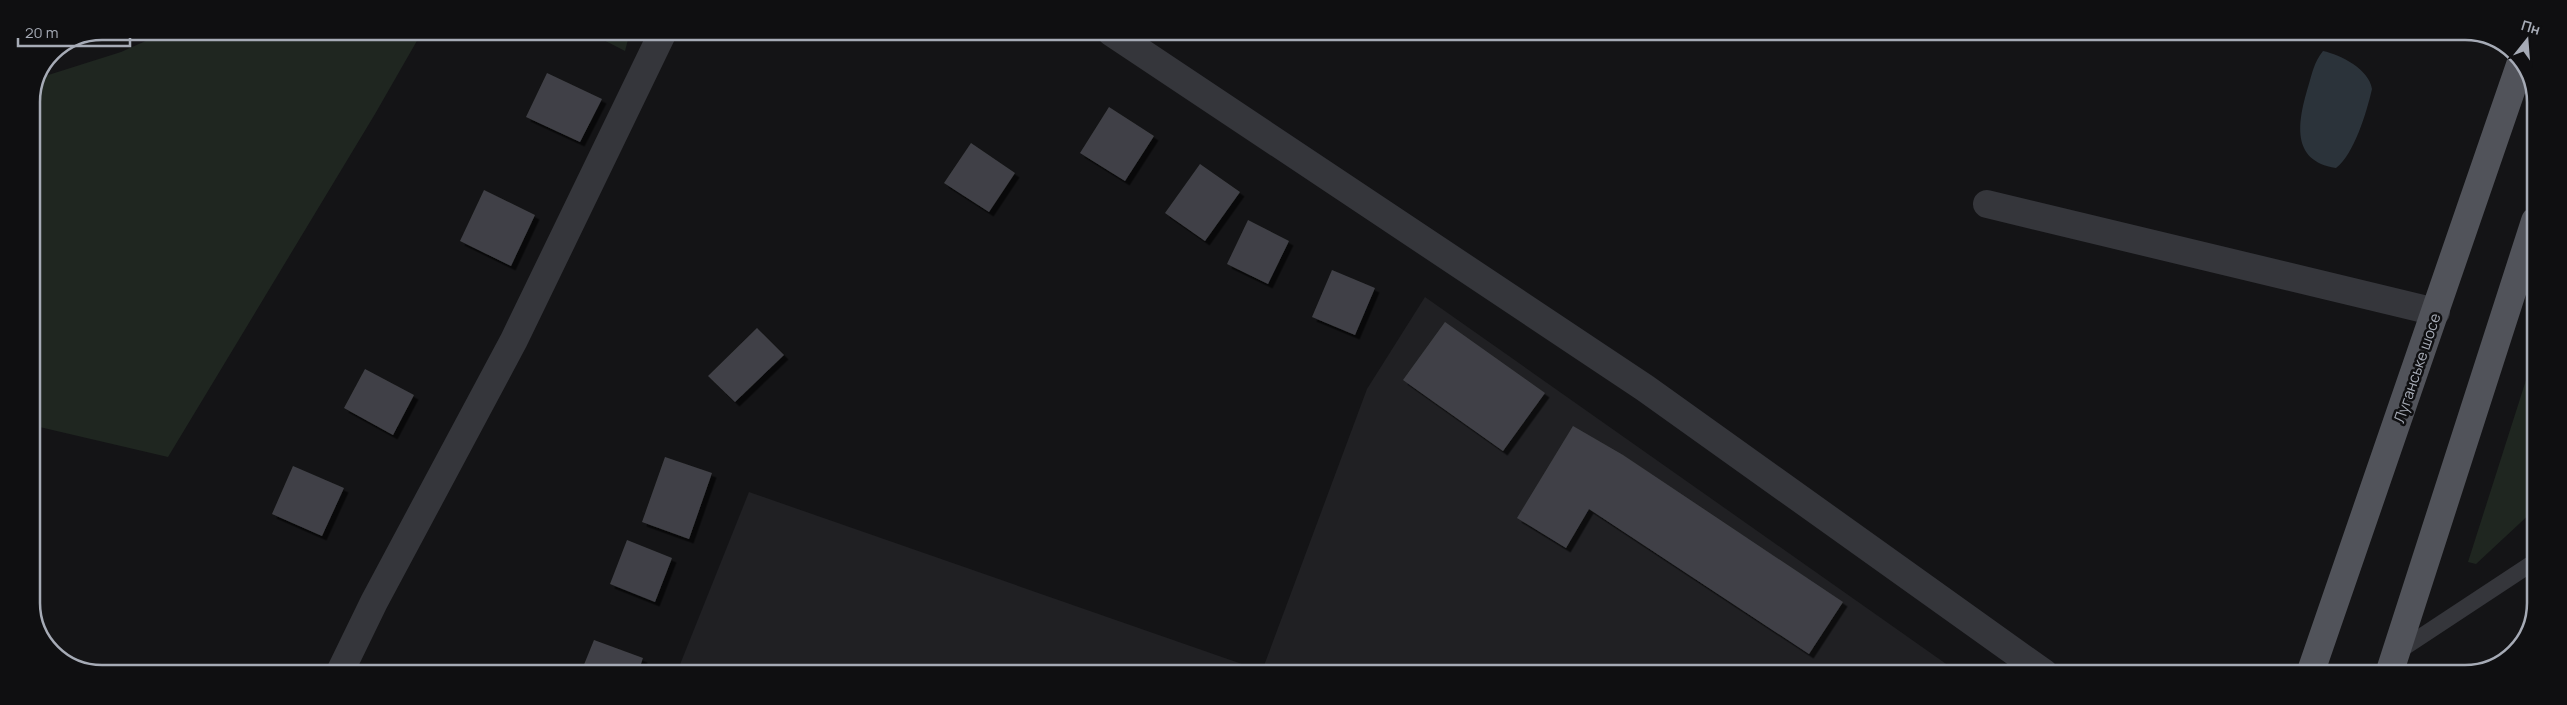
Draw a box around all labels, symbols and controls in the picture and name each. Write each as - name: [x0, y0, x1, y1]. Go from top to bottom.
- scale bar: [18, 15, 130, 47]
- north arrow: [2502, 15, 2552, 65]
- text: Пн: [2519, 15, 2543, 39]
- text: 20 m: [25, 22, 58, 43]
- street label: Луганське шосе: [2388, 310, 2446, 426]

